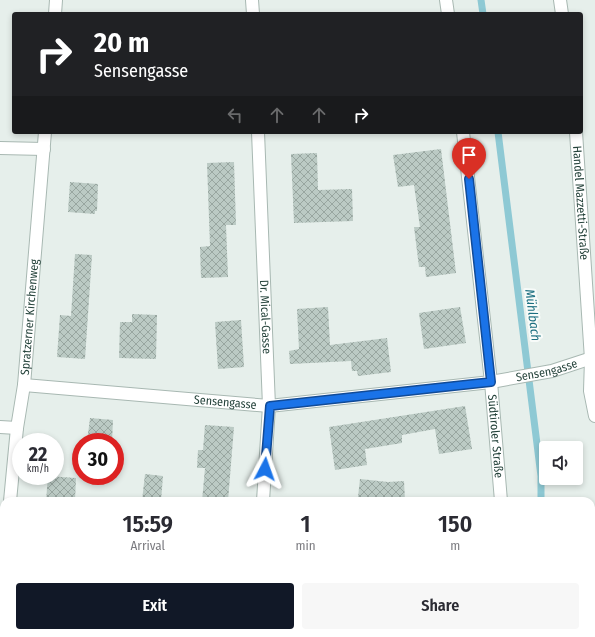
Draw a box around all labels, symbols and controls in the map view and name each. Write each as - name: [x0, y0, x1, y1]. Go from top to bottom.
- text: 20 m: [94, 26, 149, 59]
- icon: right: [28, 28, 80, 80]
- text: Sensengasse: [94, 60, 188, 82]
- icon: left: [224, 104, 246, 126]
- icon: ahead: [266, 104, 288, 126]
- icon: ahead: [308, 104, 330, 126]
- icon: right: [350, 104, 372, 126]
- pin: [452, 138, 486, 179]
- icon: arrive: [458, 144, 480, 166]
- street label: Handel Mazzetti-Straße: [570, 145, 591, 260]
- street label: Spratzerner Kirchenweg: [18, 258, 41, 376]
- street label: Dr. Mical-Gasse: [257, 279, 274, 354]
- water label: Mühlbach: [522, 288, 544, 342]
- street label: Sensengasse: [515, 356, 579, 384]
- street label: Sensengasse: [193, 393, 257, 412]
- street label: Südtiroler Straße: [485, 394, 506, 479]
- speed limit sign: 30: [72, 433, 124, 485]
- map controls: [539, 441, 583, 485]
- button: sound: [539, 441, 583, 485]
- text: 22: [29, 442, 47, 466]
- position arrow: [244, 448, 286, 490]
- text: km/h: [27, 463, 49, 475]
- text: 15:59: [122, 510, 173, 538]
- text: 1: [301, 510, 311, 538]
- text: 150: [438, 510, 473, 538]
- text: Arrival: [131, 538, 165, 553]
- text: min: [295, 538, 316, 553]
- text: m: [450, 538, 460, 553]
- button: Exit: [16, 583, 294, 629]
- button: Share: [302, 583, 579, 629]

